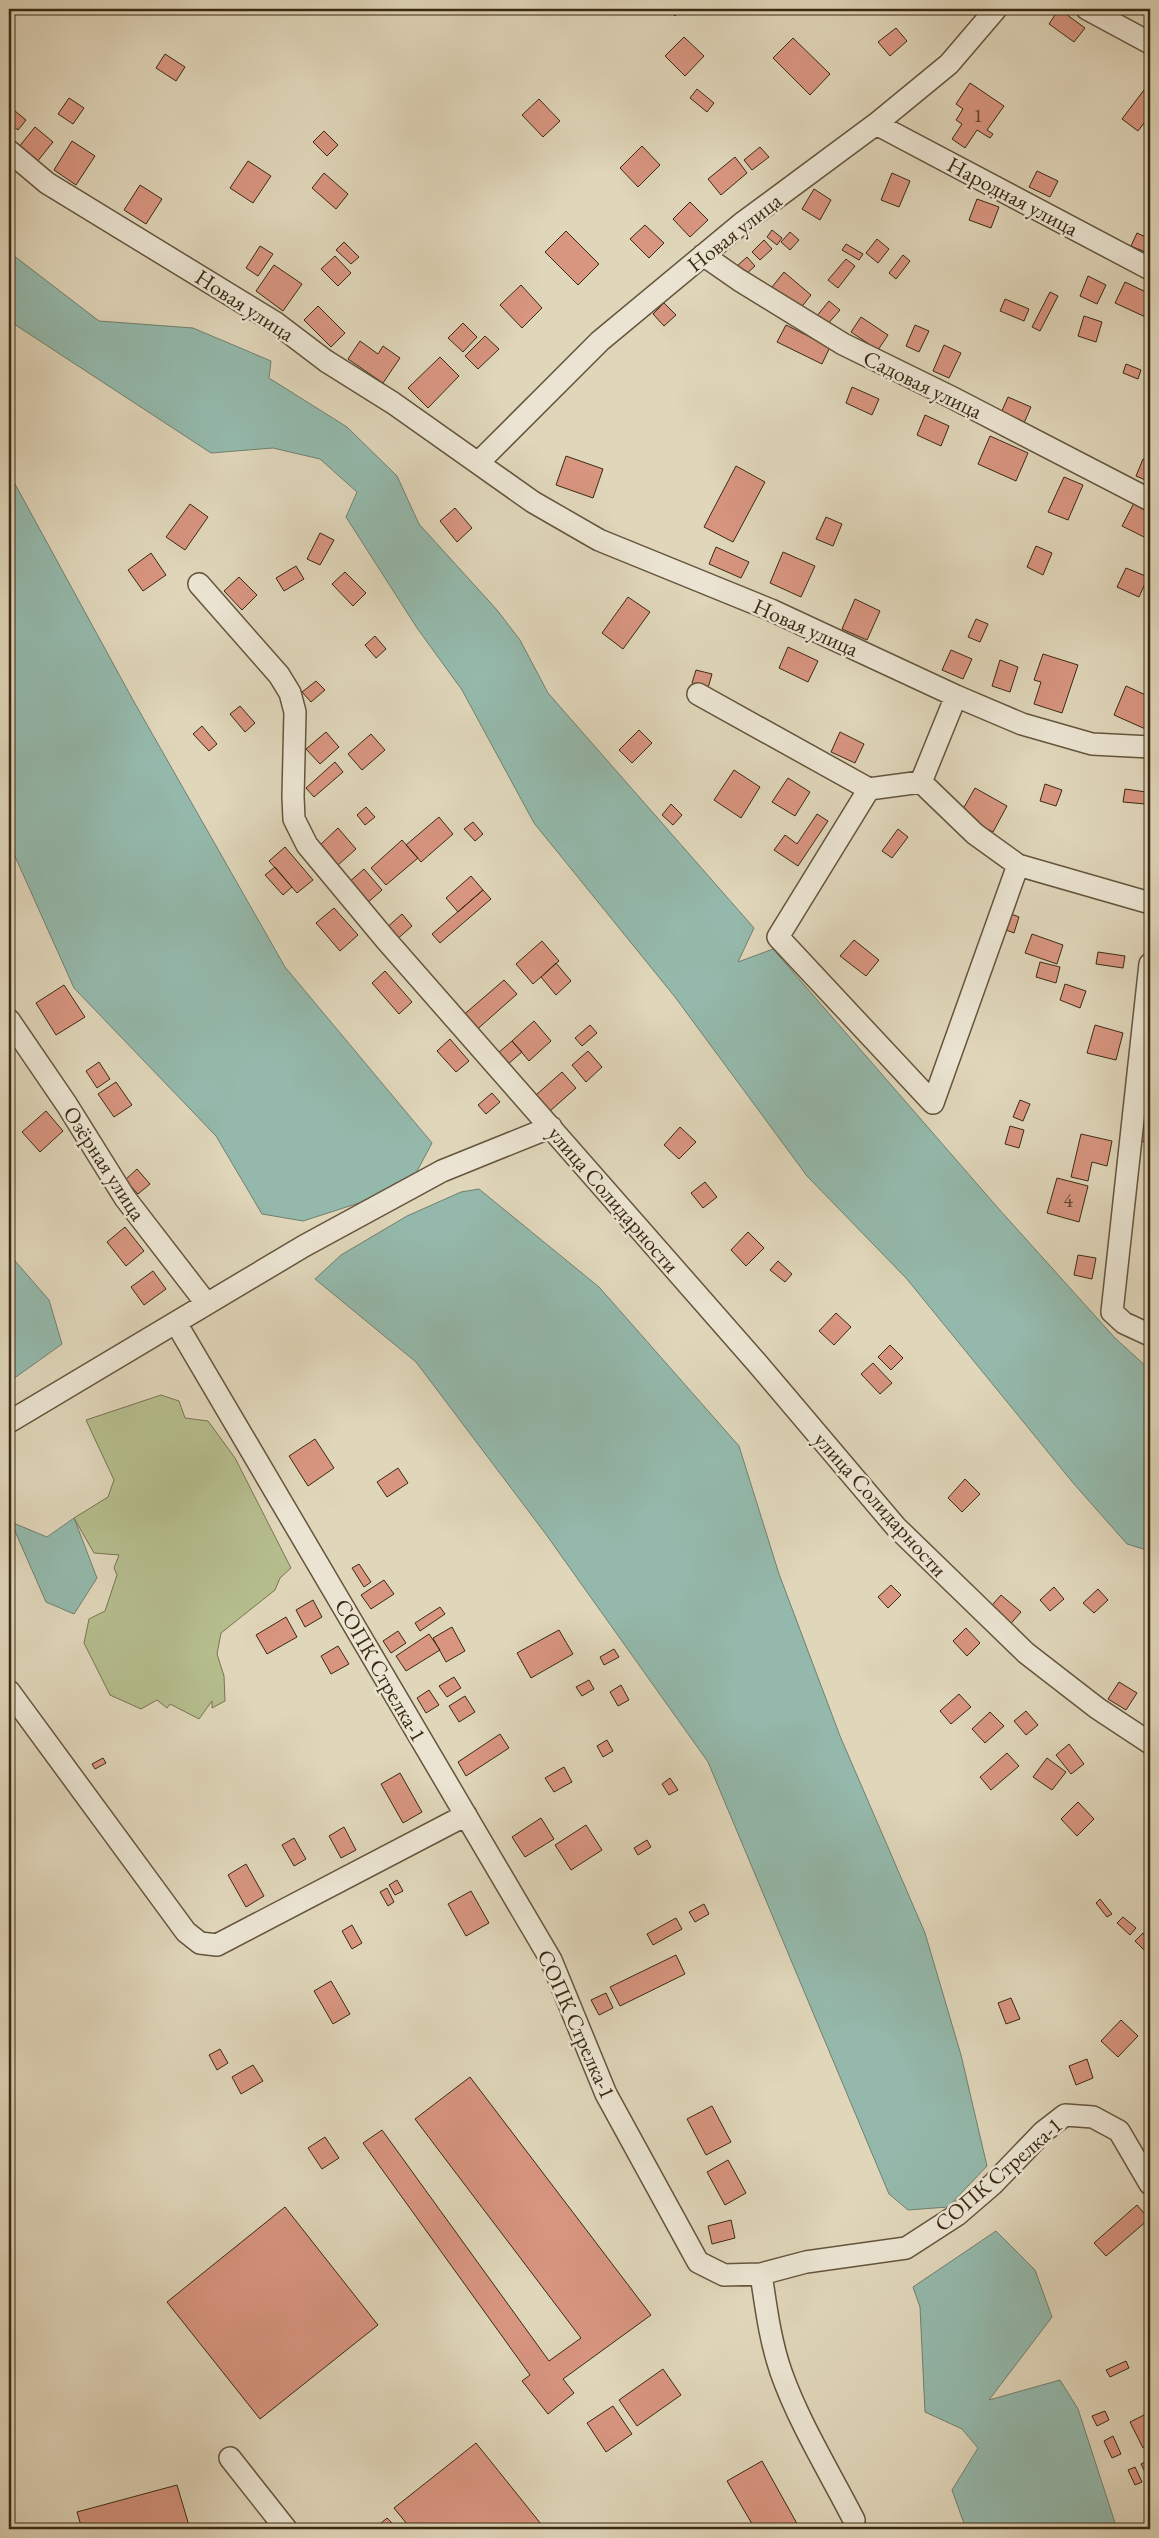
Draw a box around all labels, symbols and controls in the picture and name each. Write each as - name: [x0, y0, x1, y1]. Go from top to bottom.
- house number: 1: [973, 102, 983, 128]
- street label: Народная улица: [942, 150, 1083, 243]
- street label: Новая улица: [681, 186, 788, 278]
- street label: Новая улица: [190, 263, 300, 348]
- street label: Садовая улица: [858, 343, 987, 426]
- street label: Новая улица: [749, 591, 863, 664]
- street label: Озёрная улица: [57, 1100, 153, 1226]
- street label: улица Солидарности: [542, 1120, 686, 1279]
- house number: 4: [1063, 1187, 1073, 1213]
- street label: улица Солидарности: [808, 1425, 954, 1583]
- street label: СОПК Стрелка-1: [328, 1594, 433, 1747]
- street label: СОПК Стрелка-1: [531, 1945, 622, 2103]
- street label: СОПК Стрелка-1: [928, 2111, 1068, 2238]

